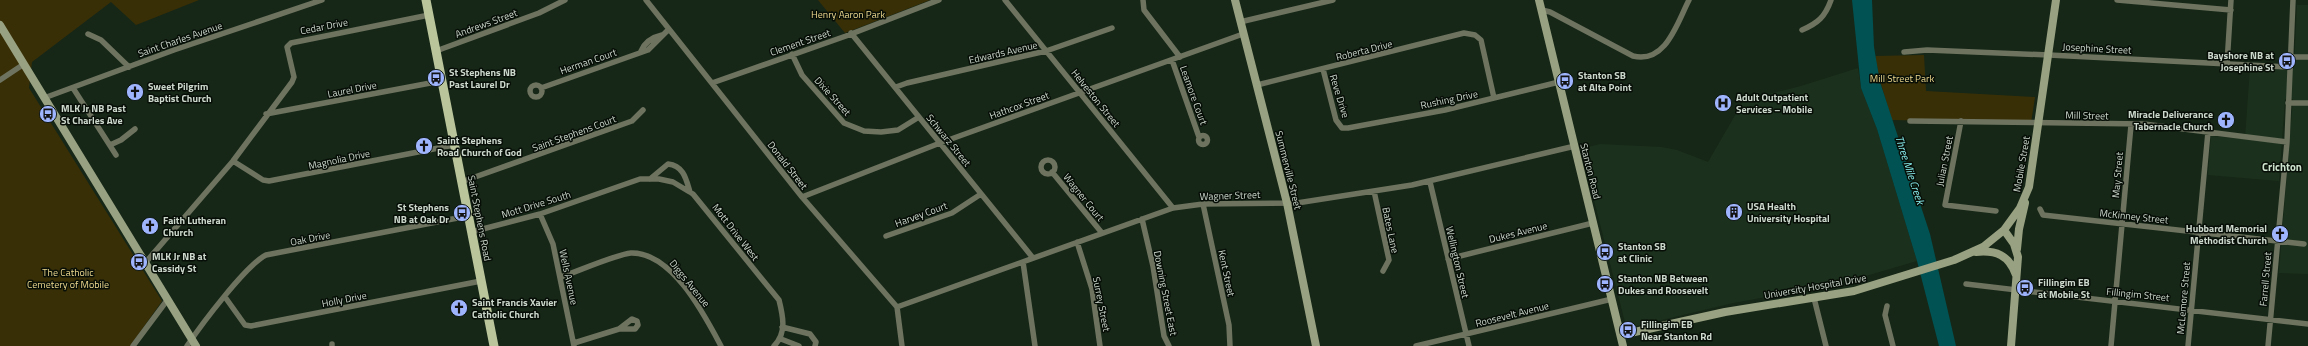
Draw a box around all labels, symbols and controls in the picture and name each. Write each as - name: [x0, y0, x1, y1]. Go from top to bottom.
- street label: Andrews Street: [453, 5, 520, 42]
- park label: Henry Aaron Park: [811, 7, 885, 22]
- street label: Cedar Drive: [299, 15, 349, 38]
- street label: Saint Charles Avenue: [136, 18, 224, 61]
- street label: Clement Street: [768, 25, 833, 60]
- street label: Roberta Drive: [1334, 36, 1394, 65]
- street label: Edwards Avenue: [967, 37, 1039, 68]
- street label: Josephine Street: [2062, 39, 2132, 58]
- street label: Herman Court: [558, 45, 619, 78]
- place label: Bayshore NB at Josephine St: [2207, 48, 2274, 75]
- bus stop icon: Bayshore NB at Josephine St: [2277, 51, 2297, 71]
- street label: Leamore Court: [1176, 63, 1211, 127]
- place label: St Stephens NB Past Laurel Dr: [449, 65, 516, 92]
- street label: Helveston Street: [1068, 66, 1124, 131]
- bus stop icon: St Stephens NB Past Laurel Dr: [426, 68, 446, 88]
- place label: Stanton SB at Alta Point: [1578, 68, 1632, 95]
- bus stop icon: Stanton SB at Alta Point: [1555, 71, 1575, 91]
- park label: Mill Street Park: [1870, 71, 1934, 86]
- street label: Reve Drive: [1326, 72, 1353, 120]
- street label: Dixie Street: [811, 73, 855, 120]
- street label: Laurel Drive: [326, 77, 378, 102]
- place label: Sweet Pilgrim Baptist Church: [148, 79, 212, 106]
- church icon: Sweet Pilgrim Baptist Church: [125, 82, 145, 102]
- street label: Rushing Drive: [1419, 86, 1479, 113]
- street label: Hathcox Street: [987, 88, 1052, 123]
- place label: Adult Outpatient Services – Mobile: [1736, 90, 1812, 117]
- hospital icon: Adult Outpatient Services – Mobile: [1713, 93, 1733, 113]
- place label: MLK Jr NB Past St Charles Ave: [61, 101, 126, 128]
- bus stop icon: MLK Jr NB Past St Charles Ave: [38, 104, 58, 124]
- place label: Miracle Deliverance Tabernacle Church: [2128, 107, 2213, 134]
- street label: Mill Street: [2065, 108, 2109, 123]
- church icon: Miracle Deliverance Tabernacle Church: [2216, 110, 2236, 130]
- street label: Saint Stephens Court: [530, 111, 619, 156]
- street label: Schwarz Street: [923, 111, 975, 170]
- street label: Summerville Street: [1271, 129, 1306, 212]
- place label: Saint Stephens Road Church of God: [437, 133, 522, 160]
- water label: Three Mile Creek: [1891, 134, 1929, 207]
- street label: Julian Street: [1932, 134, 1957, 188]
- street label: Mobile Street: [2009, 135, 2034, 193]
- church icon: Saint Stephens Road Church of God: [414, 136, 434, 156]
- street label: Donald Street: [764, 138, 812, 193]
- street label: Stanton Road: [1576, 142, 1605, 201]
- street label: Magnolia Drive: [307, 146, 371, 173]
- street label: May Street: [2108, 151, 2127, 199]
- district label: Crichton: [2262, 159, 2302, 175]
- street label: Wagner Court: [1060, 170, 1108, 225]
- street label: Saint Stephens Road: [464, 174, 495, 262]
- street label: Mott Drive South: [500, 187, 573, 222]
- street label: Wagner Street: [1199, 187, 1261, 204]
- street label: Harvey Court: [893, 198, 950, 231]
- place label: USA Health University Hospital: [1747, 199, 1830, 226]
- place label: St Stephens NB at Oak Dr: [394, 200, 449, 227]
- street label: Mott Drive West: [709, 201, 763, 264]
- building icon: USA Health University Hospital: [1724, 202, 1744, 222]
- bus stop icon: St Stephens NB at Oak Dr: [452, 203, 472, 223]
- street label: McKinney Street: [2099, 205, 2170, 228]
- street label: Bates Lane: [1378, 206, 1403, 255]
- place label: Faith Lutheran Church: [163, 213, 226, 240]
- church icon: Faith Lutheran Church: [140, 216, 160, 236]
- street label: Dukes Avenue: [1487, 218, 1549, 247]
- place label: Hubbard Memorial Methodist Church: [2186, 221, 2267, 248]
- church icon: Hubbard Memorial Methodist Church: [2270, 224, 2290, 244]
- street label: Wellington Street: [1442, 225, 1473, 300]
- street label: Oak Drive: [289, 227, 331, 250]
- place label: Stanton SB at Clinic: [1618, 239, 1666, 266]
- bus stop icon: Stanton SB at Clinic: [1595, 242, 1615, 262]
- street label: Wells Avenue: [555, 248, 582, 306]
- street label: Kent Street: [1214, 248, 1239, 298]
- place label: MLK Jr NB at Cassidy St: [152, 249, 207, 276]
- street label: Downing Street East: [1150, 249, 1181, 337]
- street label: Farrell Street: [2256, 251, 2275, 307]
- bus stop icon: MLK Jr NB at Cassidy St: [129, 252, 149, 272]
- street label: Diggs Avenue: [666, 256, 713, 310]
- street label: McLemore Street: [2173, 261, 2194, 335]
- park label: The Catholic Cemetery of Mobile: [27, 265, 109, 292]
- street label: University Hospital Drive: [1763, 270, 1867, 303]
- place label: Stanton NB Between Dukes and Roosevelt: [1618, 271, 1709, 298]
- bus stop icon: Stanton NB Between Dukes and Roosevelt: [1595, 274, 1615, 294]
- place label: Fillingim EB at Mobile St: [2038, 275, 2090, 302]
- street label: Surrey Street: [1089, 276, 1114, 333]
- bus stop icon: Fillingim EB at Mobile St: [2015, 278, 2035, 298]
- street label: Fillingim Street: [2106, 284, 2171, 305]
- street label: Holly Drive: [320, 288, 368, 311]
- place label: Saint Francis Xavier Catholic Church: [472, 295, 557, 322]
- church icon: Saint Francis Xavier Catholic Church: [449, 298, 469, 318]
- street label: Roosevelt Avenue: [1474, 298, 1550, 331]
- place label: Fillingim EB Near Stanton Rd: [1641, 317, 1712, 344]
- bus stop icon: Fillingim EB Near Stanton Rd: [1618, 320, 1638, 340]

